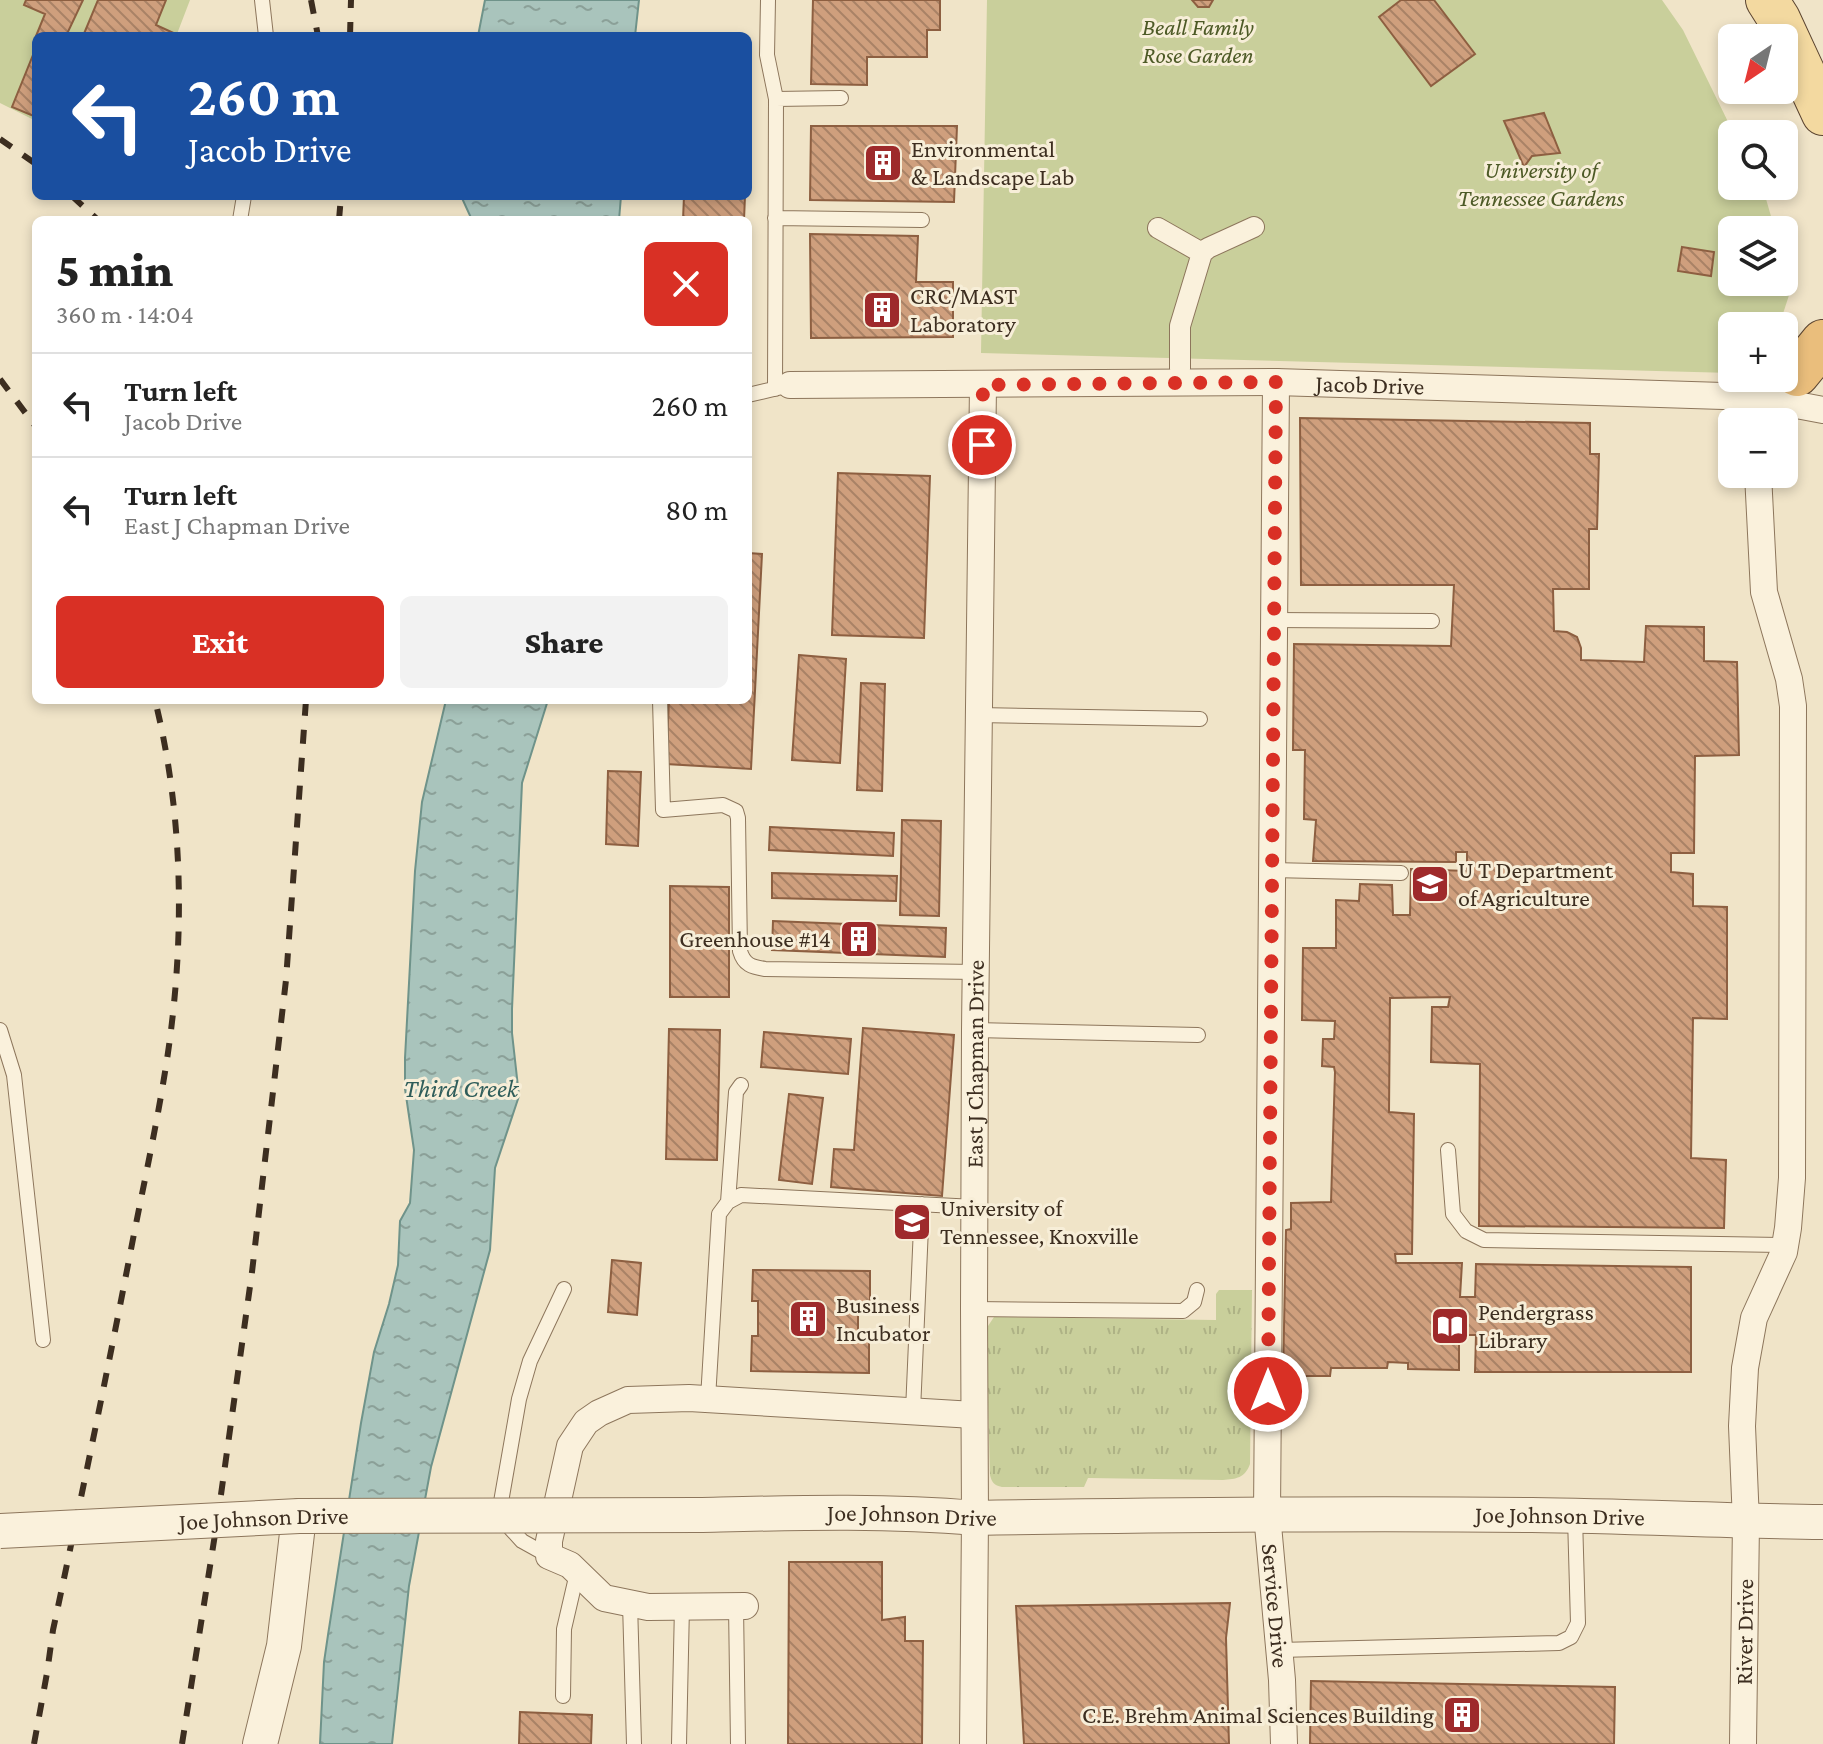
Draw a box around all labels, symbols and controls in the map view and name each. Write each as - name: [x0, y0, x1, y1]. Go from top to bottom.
- park label: Beall Family Rose Garden: [1142, 13, 1254, 68]
- north arrow: [1718, 24, 1798, 104]
- map controls: [1718, 24, 1798, 488]
- icon: left: [56, 64, 160, 168]
- text: 260 m: [188, 65, 339, 127]
- button: search: [1718, 120, 1798, 200]
- text: Jacob Drive: [188, 130, 351, 170]
- place label: Environmental & Landscape Lab: [911, 135, 1074, 190]
- building icon: Environmental & Landscape Lab: [862, 142, 904, 184]
- park label: University of Tennessee Gardens: [1458, 156, 1625, 211]
- button: layers: [1718, 216, 1798, 296]
- button: close: [644, 242, 728, 326]
- text: 5 min: [56, 243, 173, 296]
- place label: CRC/MAST Laboratory: [910, 282, 1017, 337]
- building icon: CRC/MAST Laboratory: [861, 289, 903, 331]
- text: 360 m · 14:04: [56, 300, 194, 329]
- button: +: [1718, 312, 1798, 392]
- street label: Jacob Drive: [1313, 369, 1425, 400]
- text: Turn left: [124, 374, 237, 407]
- icon: left: [56, 383, 100, 427]
- text: 260 m: [652, 389, 728, 422]
- text: Jacob Drive: [124, 407, 242, 436]
- button: −: [1718, 408, 1798, 488]
- pin: [948, 411, 1016, 479]
- icon: arrive: [960, 423, 1004, 467]
- text: Turn left: [124, 478, 237, 511]
- icon: left: [56, 487, 100, 531]
- text: 80 m: [665, 493, 728, 526]
- text: East J Chapman Drive: [124, 511, 350, 540]
- button: Exit: [56, 596, 384, 688]
- button: Share: [400, 596, 728, 688]
- place label: U T Department of Agriculture: [1458, 856, 1614, 911]
- school or university icon: U T Department of Agriculture: [1409, 863, 1451, 905]
- building icon: Greenhouse #14: [838, 918, 880, 960]
- place label: Greenhouse #14: [679, 925, 831, 952]
- street label: East J Chapman Drive: [961, 960, 989, 1168]
- water label: Third Creek: [404, 1074, 520, 1103]
- place label: University of Tennessee, Knoxville: [940, 1194, 1139, 1249]
- school or university icon: University of Tennessee, Knoxville: [891, 1201, 933, 1243]
- place label: Business Incubator: [836, 1291, 931, 1346]
- building icon: Business Incubator: [787, 1298, 829, 1340]
- place label: Pendergrass Library: [1478, 1298, 1594, 1353]
- library icon: Pendergrass Library: [1429, 1305, 1471, 1347]
- position arrow: [1226, 1349, 1310, 1433]
- street label: Joe Johnson Drive: [825, 1499, 997, 1531]
- street label: Joe Johnson Drive: [1473, 1500, 1645, 1530]
- street label: Joe Johnson Drive: [176, 1502, 349, 1535]
- street label: Service Drive: [1257, 1542, 1295, 1669]
- street label: River Drive: [1730, 1579, 1758, 1685]
- building icon: C.E. Brehm Animal Sciences Building: [1441, 1694, 1483, 1736]
- place label: C.E. Brehm Animal Sciences Building: [1082, 1701, 1434, 1728]

